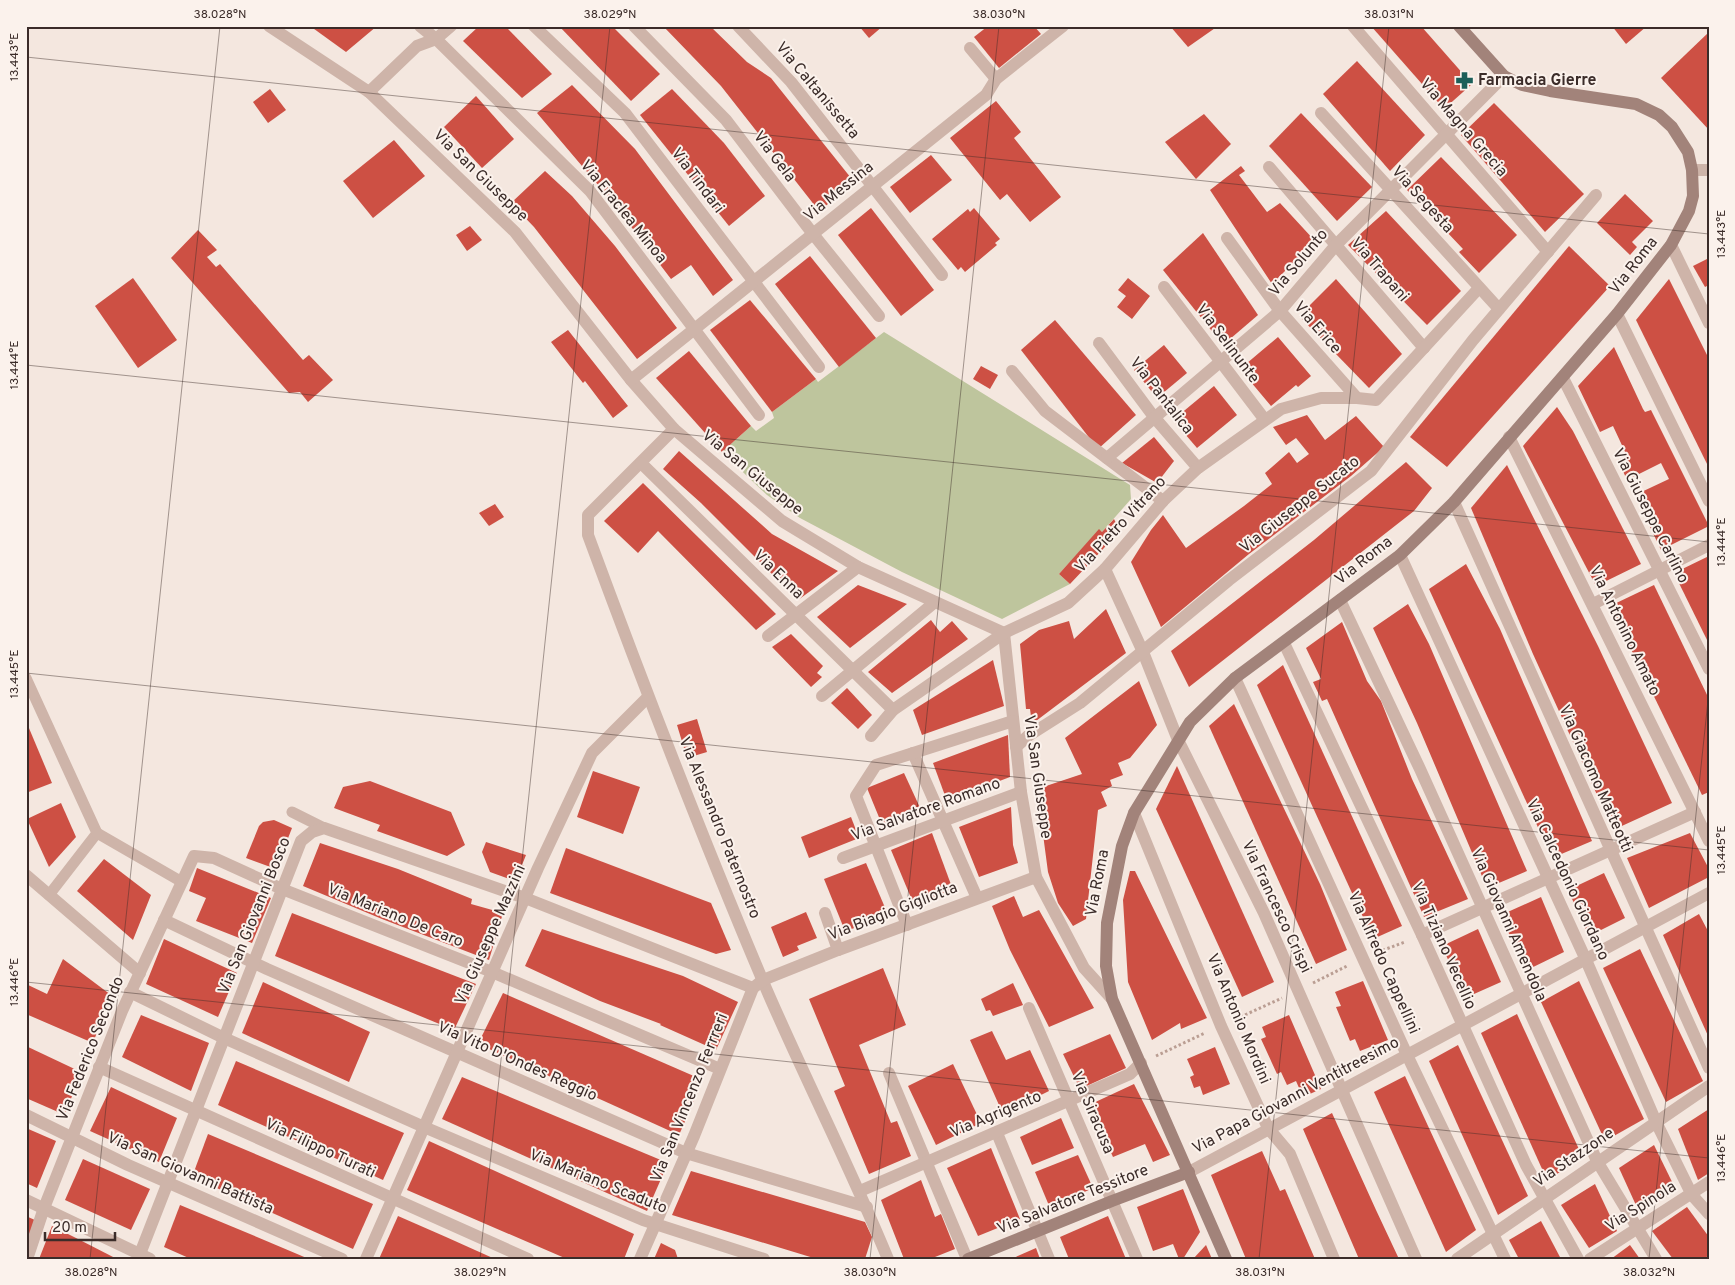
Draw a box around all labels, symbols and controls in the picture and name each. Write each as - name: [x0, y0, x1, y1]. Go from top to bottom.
- text: 38.028°N: [194, 7, 246, 23]
- text: 38.029°N: [584, 7, 636, 23]
- text: 38.030°N: [972, 7, 1026, 23]
- text: 38.031°N: [1364, 7, 1414, 23]
- text: 13.443°E: [7, 33, 23, 81]
- street label: Via Caltanissetta: [771, 38, 863, 144]
- pharmacy icon: Farmacia Gierre: [1454, 71, 1474, 91]
- place label: Farmacia Gierre: [1478, 71, 1597, 91]
- street label: Via Magna Grecia: [1415, 75, 1511, 181]
- street label: Via San Giuseppe: [428, 125, 532, 227]
- street label: Via Gela: [748, 127, 800, 187]
- street label: Via Tindari: [666, 144, 728, 218]
- street label: Via Eraclea Minoa: [575, 156, 671, 268]
- street label: Via Messina: [800, 158, 878, 226]
- street label: Via Segesta: [1387, 162, 1457, 238]
- text: 13.443°E: [1714, 210, 1730, 258]
- street label: Via Solunto: [1265, 225, 1333, 301]
- street label: Via Trapani: [1345, 233, 1413, 307]
- street label: Via Roma: [1605, 233, 1663, 299]
- street label: Via Erice: [1289, 298, 1345, 358]
- street label: Via Selinunte: [1191, 300, 1263, 388]
- text: 13.444°E: [7, 341, 23, 389]
- street label: Via Pantalica: [1125, 353, 1197, 439]
- street label: Via San Giuseppe: [697, 426, 807, 520]
- street label: Via Giuseppe Carlino: [1607, 445, 1693, 587]
- street label: Via Giuseppe Sucato: [1236, 452, 1364, 558]
- street label: Via Pietro Vitrano: [1071, 472, 1171, 578]
- text: 13.444°E: [1714, 518, 1730, 566]
- street label: Via Roma: [1331, 532, 1397, 590]
- street label: Via Enna: [748, 546, 808, 604]
- street label: Via Antonino Amato: [1584, 563, 1664, 699]
- text: 13.445°E: [7, 650, 23, 698]
- street label: Via Giacomo Matteotti: [1553, 702, 1637, 856]
- street label: Via San Giuseppe: [1018, 714, 1056, 840]
- street label: Via Alessandro Paternostro: [673, 734, 765, 922]
- street label: Via Salvatore Romano: [849, 774, 1003, 846]
- street label: Via Calcedonio Giordano: [1521, 796, 1613, 964]
- text: 13.445°E: [1714, 826, 1730, 874]
- street label: Via San Giovanni Bosco: [214, 834, 296, 998]
- street label: Via Francesco Crispi: [1236, 837, 1316, 977]
- street label: Via Giovanni Amendola: [1465, 845, 1551, 1005]
- street label: Via Roma: [1082, 848, 1114, 918]
- street label: Via Giuseppe Mazzini: [451, 862, 531, 1008]
- street label: Via Biagio Gigliotta: [826, 878, 960, 946]
- street label: Via Tiziano Vecellio: [1406, 879, 1480, 1013]
- street label: Via Mariano De Caro: [324, 880, 466, 953]
- street label: Via Alfredo Cappellini: [1343, 889, 1423, 1037]
- street label: Via Antonio Mordini: [1201, 951, 1275, 1087]
- text: 13.446°E: [7, 958, 23, 1006]
- street label: Via Federico Secondo: [53, 974, 129, 1124]
- street label: Via San Vincenzo Ferrreri: [647, 1010, 733, 1186]
- street label: Via Vito D'Ondes Reggio: [434, 1018, 600, 1106]
- street label: Via Papa Giovanni Ventitreesimo: [1189, 1033, 1403, 1159]
- street label: Via Siracusa: [1066, 1069, 1118, 1157]
- street label: Via Agrigento: [947, 1087, 1045, 1143]
- street label: Via Filippo Turati: [261, 1115, 379, 1183]
- street label: Via Stazzone: [1530, 1124, 1618, 1192]
- street label: Via San Giovanni Battista: [104, 1128, 276, 1220]
- text: 13.446°E: [1714, 1134, 1730, 1182]
- street label: Via Mariano Scaduto: [526, 1145, 670, 1219]
- street label: Via Salvatore Tessitore: [994, 1160, 1152, 1240]
- street label: Via Spinola: [1602, 1177, 1680, 1237]
- scale bar: [45, 1210, 115, 1242]
- text: 20 m: [52, 1219, 87, 1238]
- text: 38.028°N: [65, 1265, 117, 1281]
- text: 38.029°N: [454, 1265, 506, 1281]
- text: 38.030°N: [843, 1265, 897, 1281]
- text: 38.031°N: [1235, 1265, 1285, 1281]
- text: 38.032°N: [1623, 1265, 1675, 1281]

